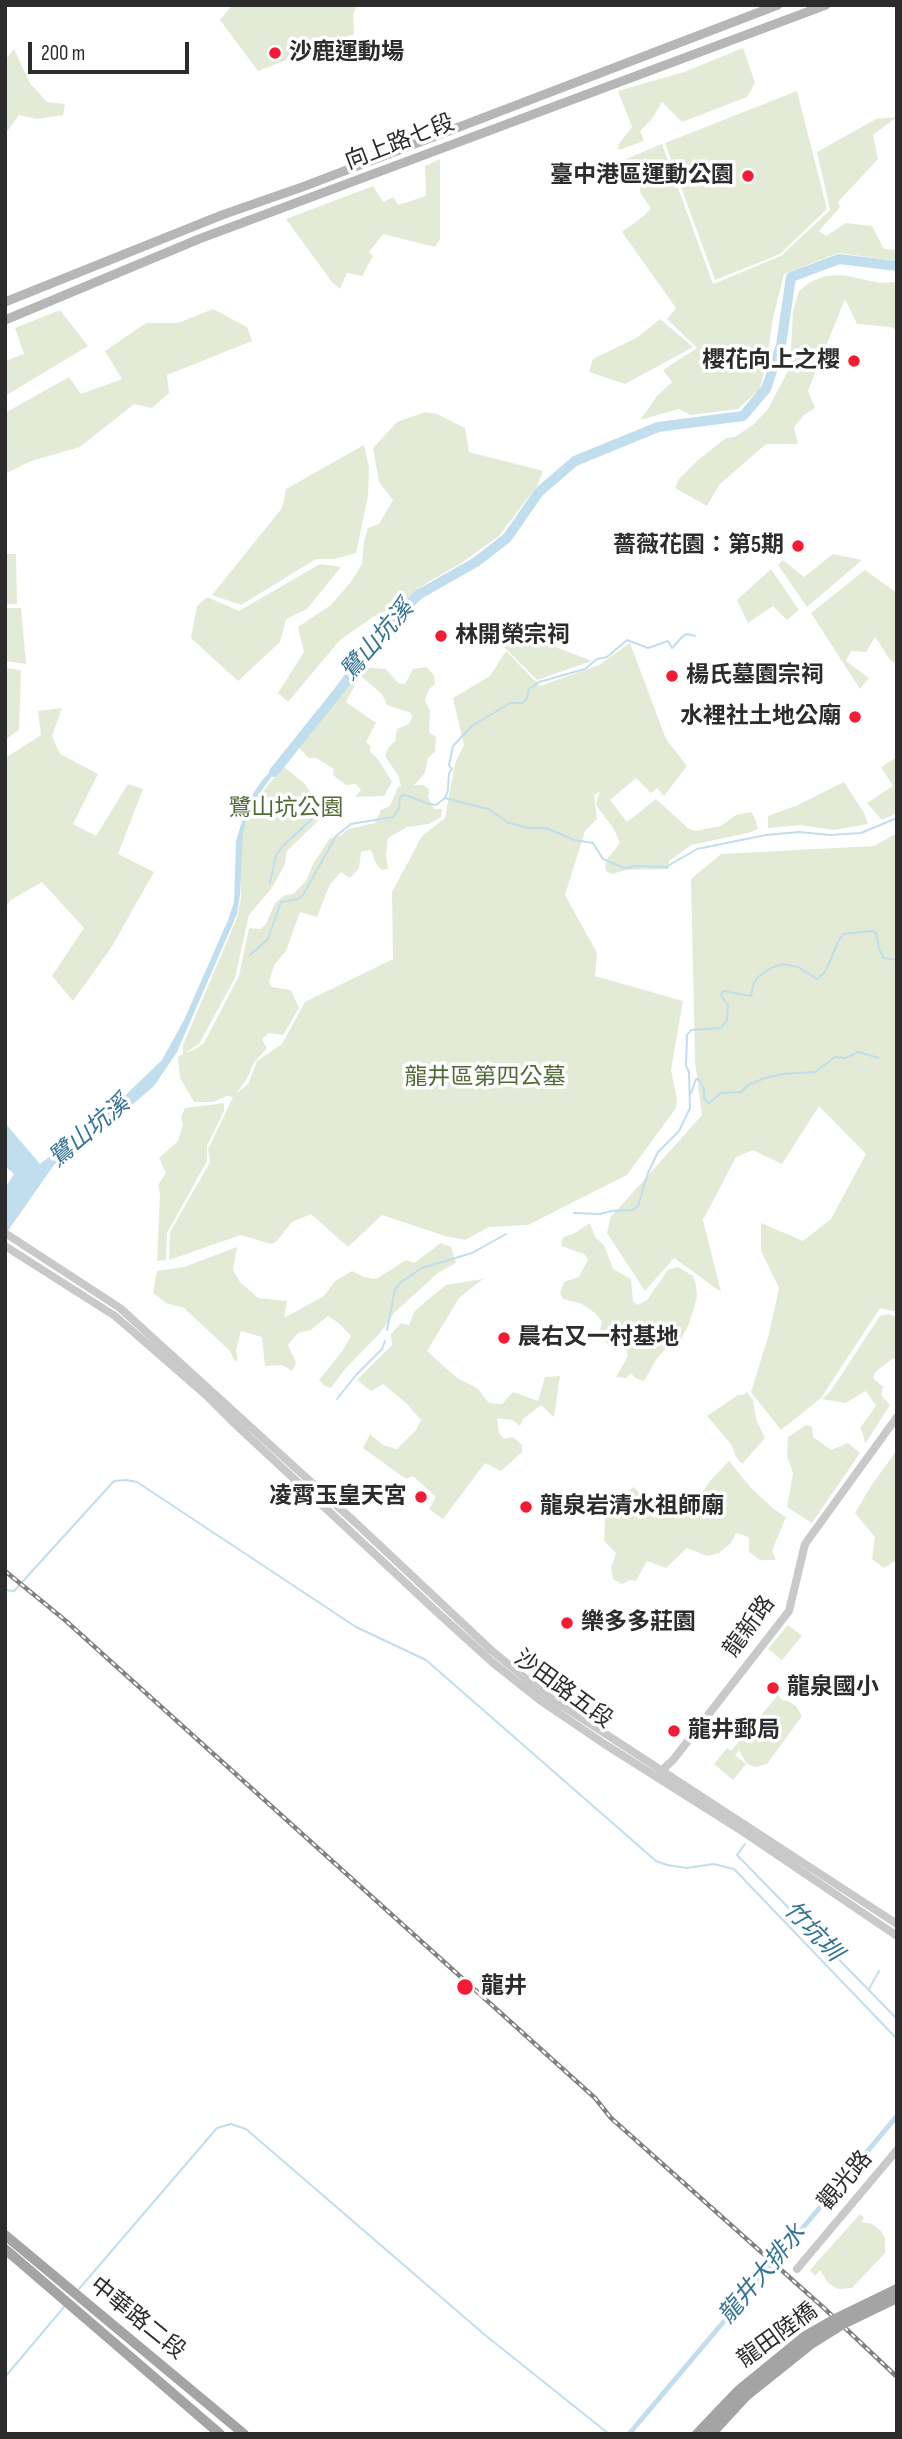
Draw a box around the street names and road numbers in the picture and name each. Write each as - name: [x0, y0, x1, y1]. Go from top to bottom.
- street label: 向上路七段: [341, 110, 459, 176]
- street label: 龍新路: [719, 1591, 781, 1663]
- street label: 沙田路五段: [508, 1645, 618, 1735]
- street label: 觀光路: [813, 2146, 879, 2216]
- street label: 中華路二段: [84, 2272, 190, 2366]
- street label: 龍田陸橋: [733, 2298, 823, 2374]

